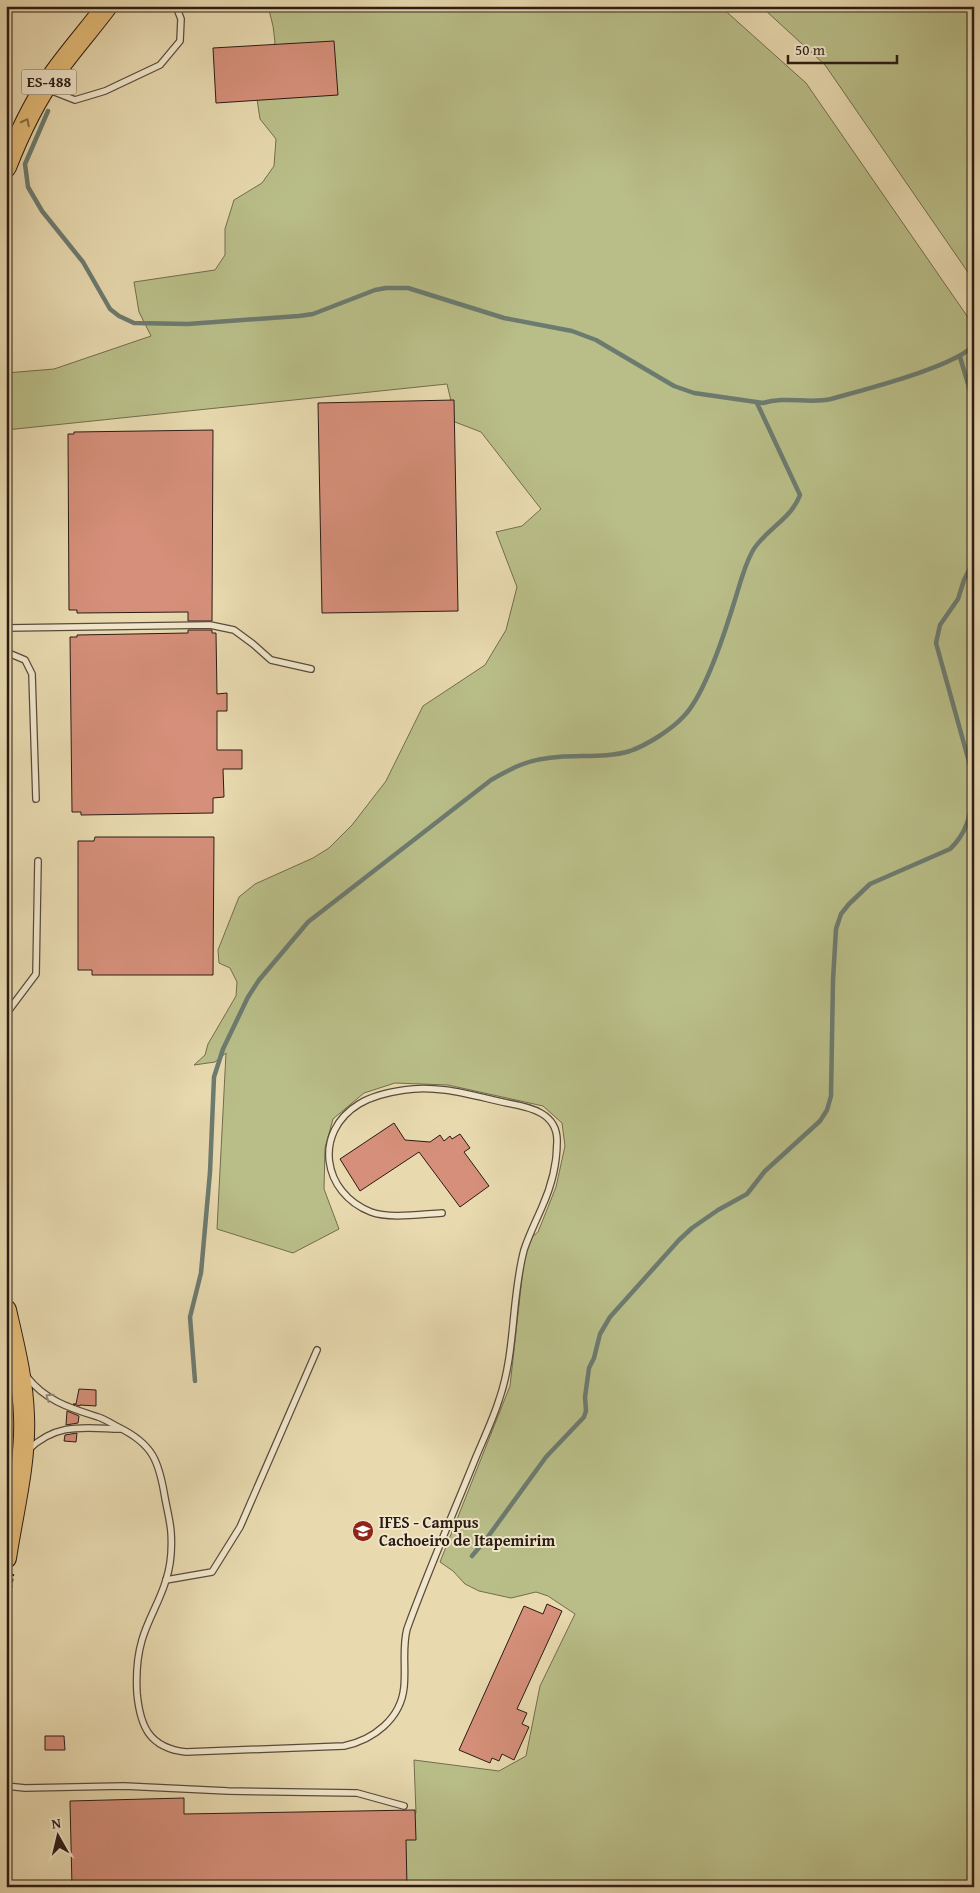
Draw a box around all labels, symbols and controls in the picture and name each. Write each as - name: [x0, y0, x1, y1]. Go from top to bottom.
- scale bar: [788, 32, 896, 64]
- text: 50 m: [795, 39, 826, 60]
- road number: ES-488: [22, 70, 76, 94]
- one-way arrow: [20, 118, 30, 127]
- one-way arrow: [45, 1394, 55, 1403]
- place label: IFES - Campus Cachoeiro de Itapemirim: [379, 1510, 555, 1552]
- school or university icon: IFES - Campus Cachoeiro de Itapemirim: [351, 1519, 375, 1543]
- north arrow: [32, 1810, 82, 1860]
- text: N: [50, 1812, 63, 1834]

